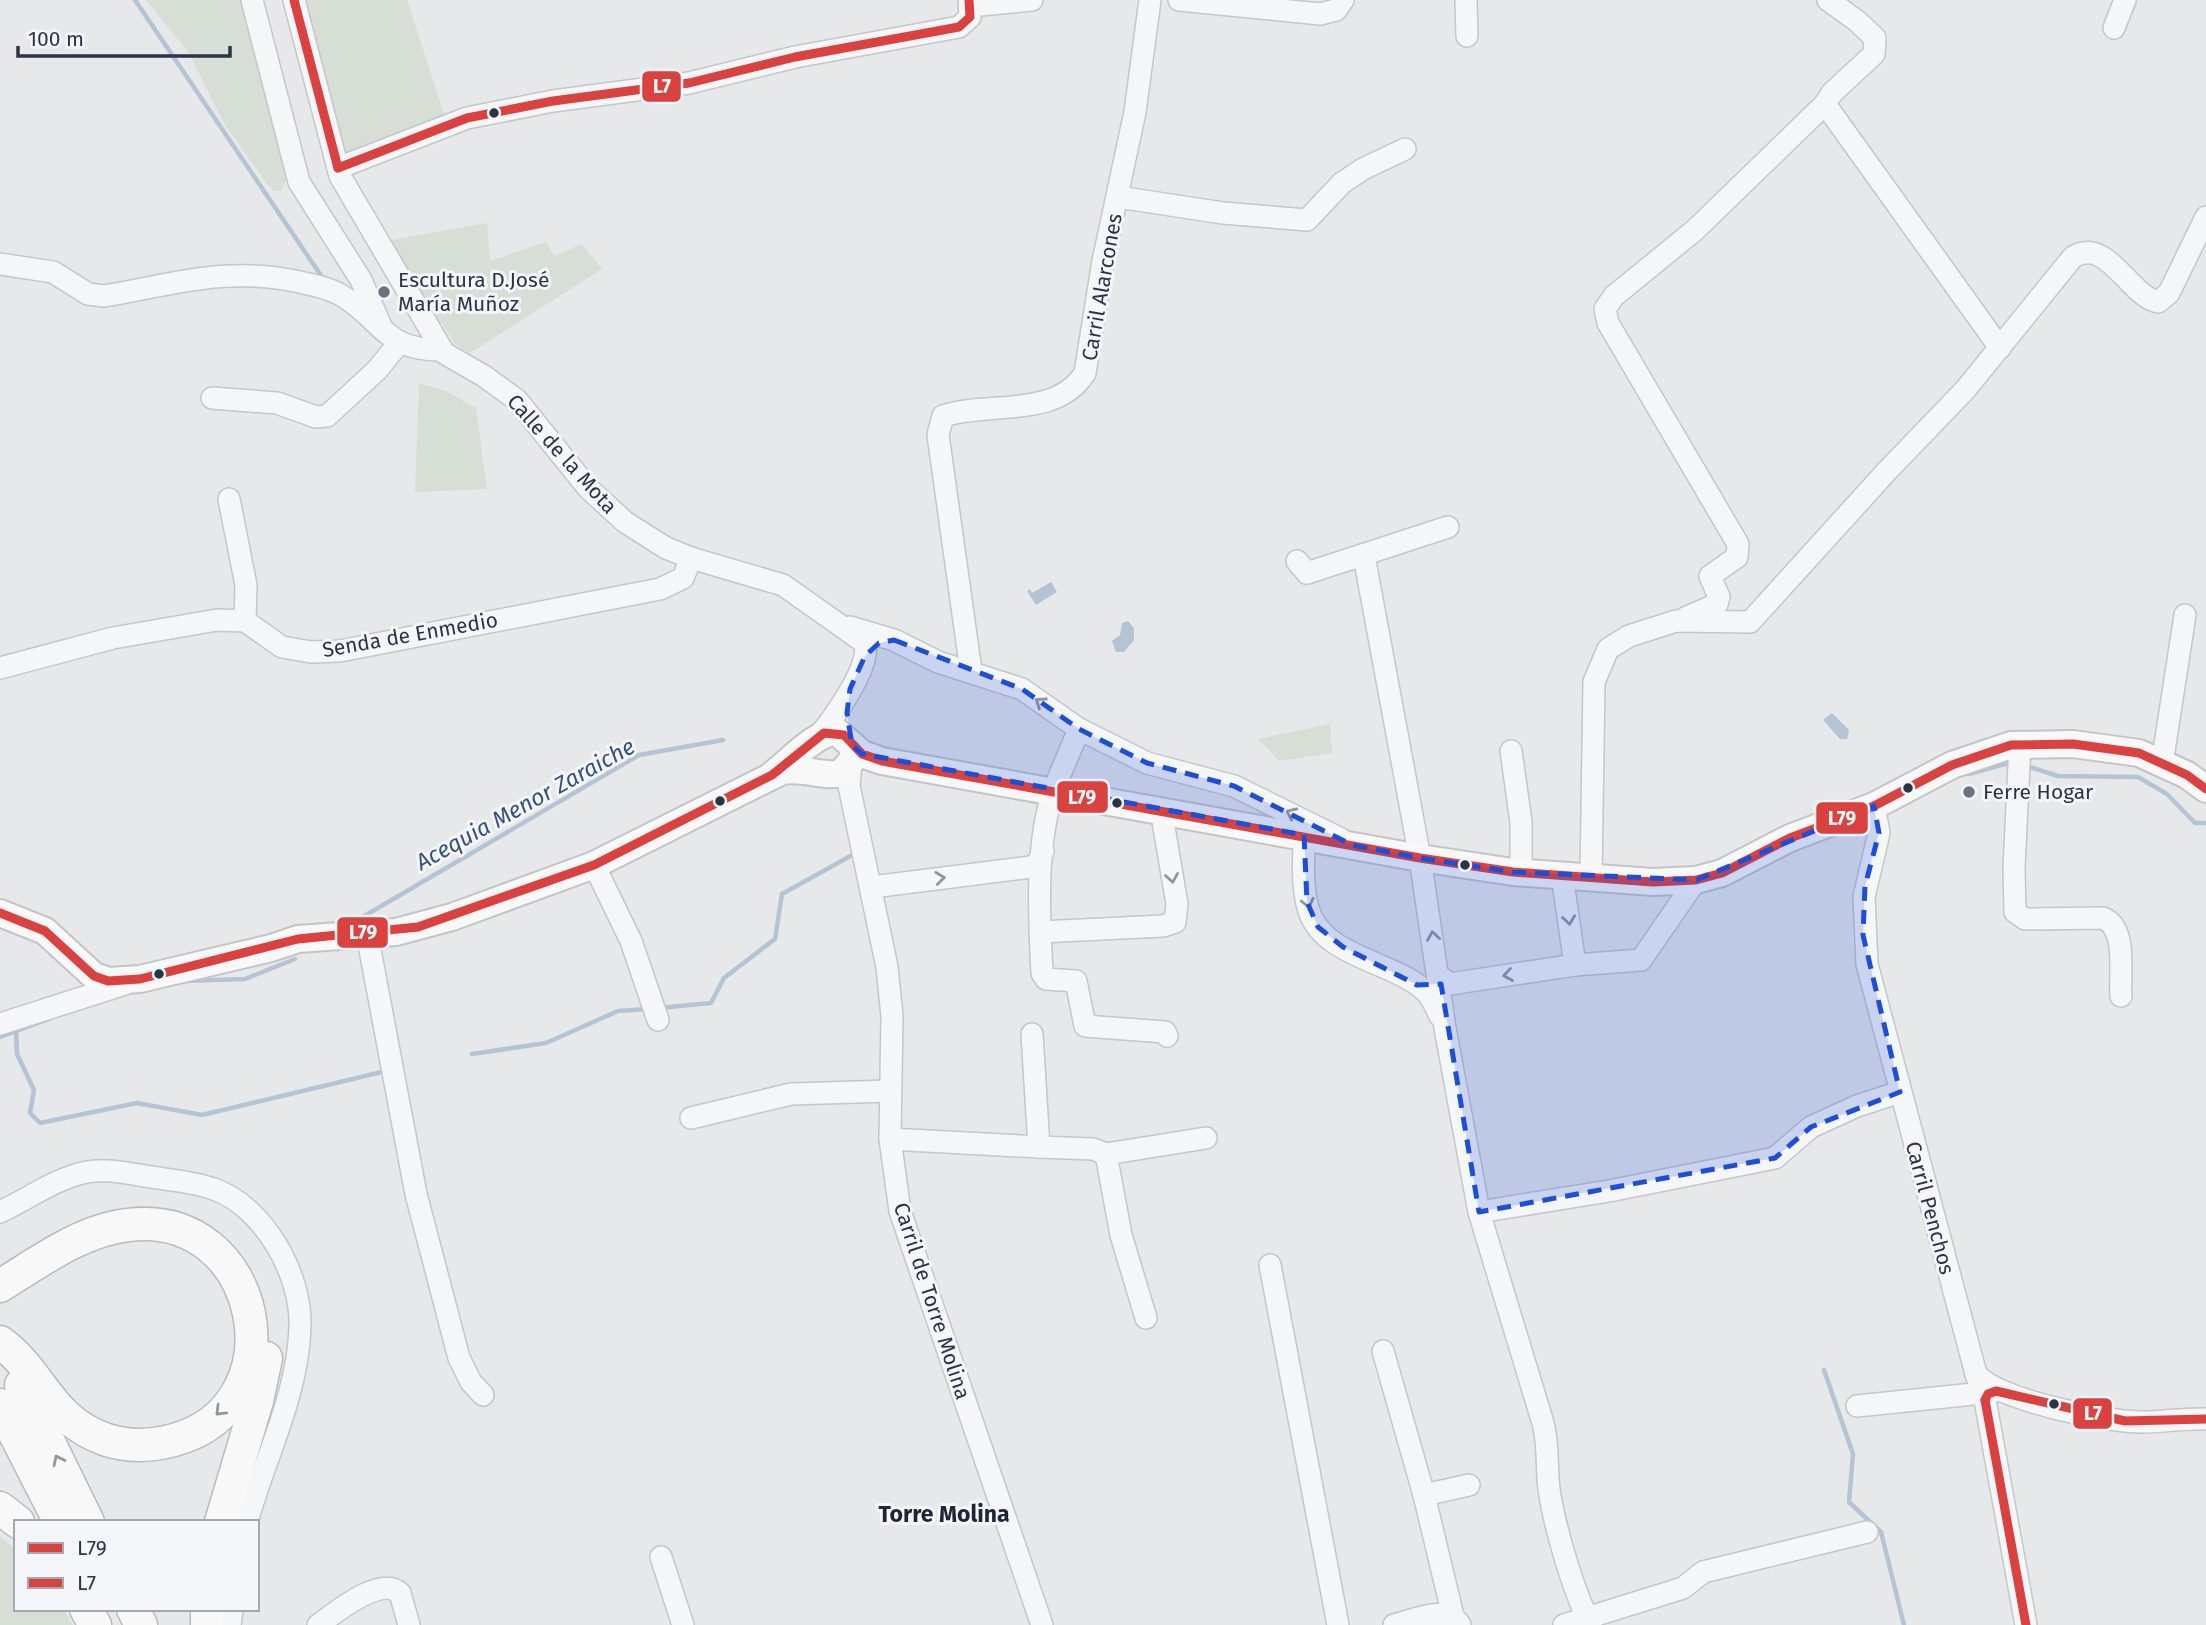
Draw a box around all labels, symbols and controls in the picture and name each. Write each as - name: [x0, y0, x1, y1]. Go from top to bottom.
- scale bar: [18, 14, 229, 58]
- text: 100 m: [28, 26, 84, 52]
- line badge: L7: [641, 70, 682, 103]
- text: L7: [653, 75, 671, 98]
- unlabelled marker: [487, 106, 501, 120]
- street label: Carril Alarcones: [1076, 211, 1128, 363]
- place label: Escultura D.José María Muñoz: [398, 267, 549, 317]
- marker: Escultura D.José María Muñoz: [376, 284, 392, 300]
- street label: Calle de la Mota: [501, 389, 623, 519]
- street label: Senda de Enmedio: [320, 607, 500, 663]
- one-way arrow: [1035, 698, 1048, 710]
- water label: Acequia Menor Zaraiche: [410, 732, 640, 876]
- place label: Ferre Hogar: [1983, 779, 2093, 805]
- line badge: L79: [1056, 780, 1109, 814]
- unlabelled marker: [1901, 781, 1915, 795]
- marker: Ferre Hogar: [1961, 784, 1977, 800]
- text: L79: [1068, 786, 1096, 809]
- unlabelled marker: [713, 794, 727, 808]
- unlabelled marker: [1110, 796, 1124, 810]
- line badge: L79: [1815, 801, 1869, 835]
- one-way arrow: [1286, 807, 1298, 821]
- text: L79: [1828, 807, 1856, 830]
- unlabelled marker: [1458, 858, 1472, 872]
- one-way arrow: [934, 871, 946, 886]
- one-way arrow: [1164, 872, 1179, 884]
- one-way arrow: [1299, 897, 1314, 909]
- one-way arrow: [1561, 914, 1576, 926]
- line badge: L79: [336, 916, 389, 949]
- text: L79: [349, 921, 377, 944]
- one-way arrow: [1425, 930, 1440, 942]
- unlabelled marker: [152, 967, 166, 981]
- one-way arrow: [1502, 967, 1513, 982]
- street label: Carril Penchos: [1900, 1139, 1960, 1278]
- street label: Carril de Torre Molina: [888, 1199, 976, 1403]
- unlabelled marker: [2047, 1397, 2061, 1411]
- line badge: L7: [2072, 1397, 2113, 1430]
- text: L7: [2084, 1402, 2102, 1425]
- one-way arrow: [215, 1403, 228, 1416]
- one-way arrow: [53, 1455, 67, 1468]
- district label: Torre Molina: [878, 1500, 1010, 1528]
- legend: [14, 1520, 259, 1611]
- text: L79: [77, 1535, 107, 1561]
- text: L7: [77, 1570, 96, 1596]

